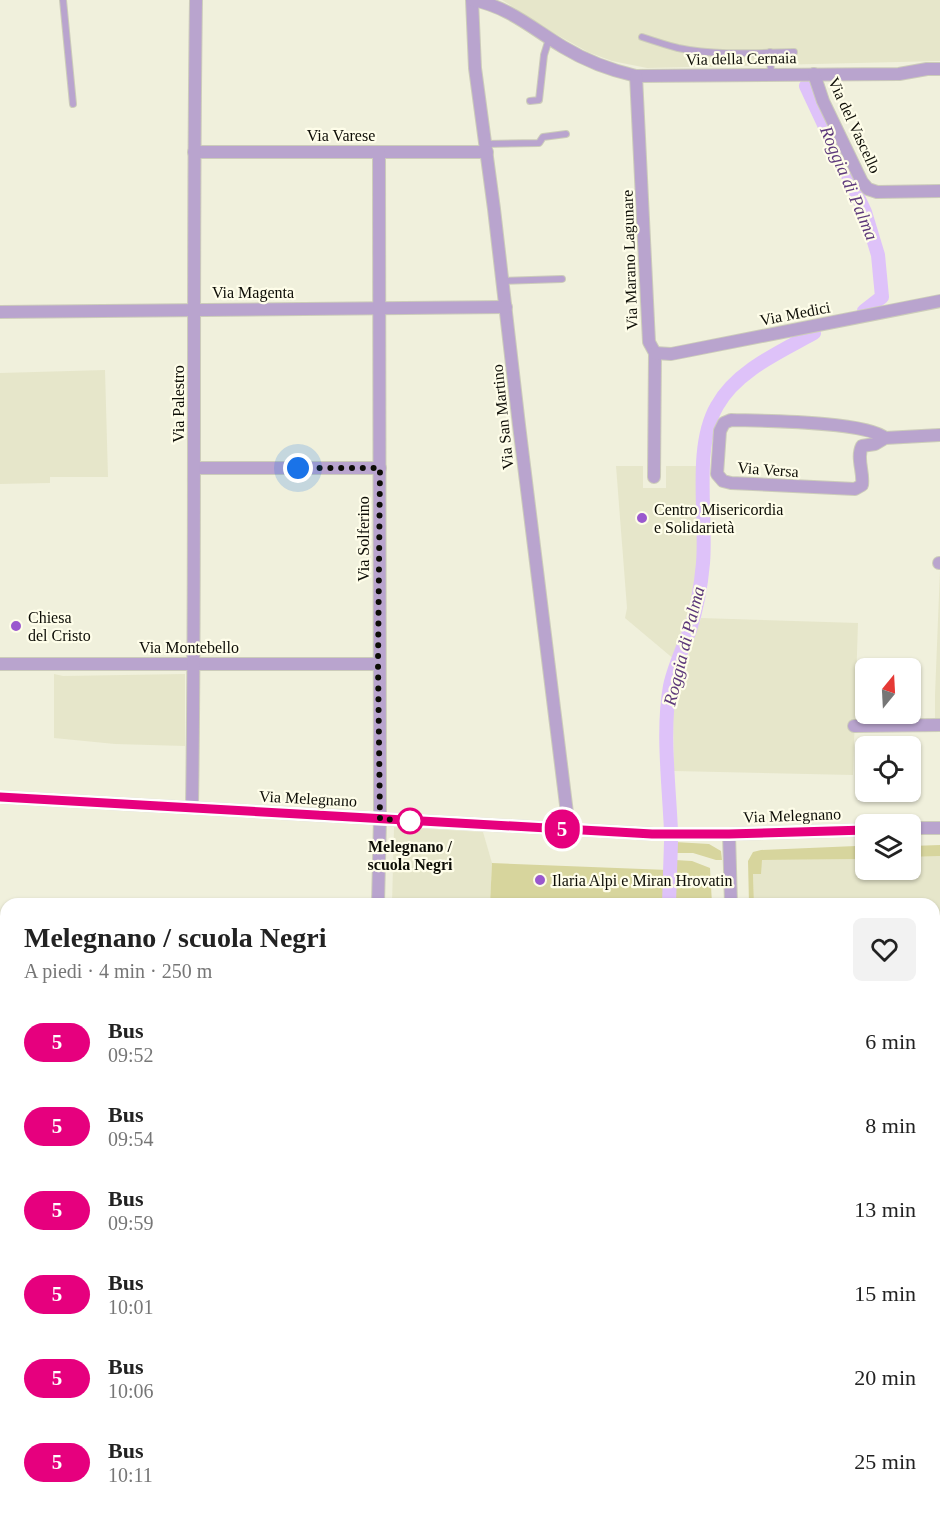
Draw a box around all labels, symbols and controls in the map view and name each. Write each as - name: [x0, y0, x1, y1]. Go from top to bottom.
- street label: Via della Cernaia: [685, 49, 797, 68]
- street label: Via del Vascello: [825, 75, 884, 176]
- water label: Roggia di Palma: [816, 122, 882, 243]
- street label: Via Varese: [307, 127, 375, 144]
- street label: Via Marano Lagunare: [619, 190, 641, 330]
- street label: Via Magenta: [212, 284, 294, 302]
- street label: Via Medici: [758, 298, 832, 329]
- street label: Via San Martino: [489, 364, 516, 470]
- street label: Via Palestro: [170, 365, 187, 443]
- your location: [283, 453, 313, 483]
- street label: Via Versa: [737, 459, 799, 480]
- street label: Via Solferino: [355, 496, 372, 582]
- place label: Centro Misericordia e Solidarietà: [654, 501, 783, 536]
- marker: Centro Misericordia e Solidarietà: [635, 511, 649, 525]
- water label: Roggia di Palma: [659, 584, 708, 709]
- place label: Chiesa del Cristo: [28, 609, 91, 644]
- marker: Chiesa del Cristo: [9, 619, 23, 633]
- street label: Via Montebello: [139, 639, 239, 656]
- north arrow: [855, 658, 921, 724]
- map controls: [855, 658, 921, 880]
- button: locate: [855, 736, 921, 802]
- street label: Via Melegnano: [258, 787, 357, 811]
- street label: Via Melegnano: [743, 805, 841, 827]
- marker: Melegnano / scuola Negri: [397, 808, 423, 834]
- line badge: 5: [542, 810, 582, 848]
- button: layers: [855, 814, 921, 880]
- text: 5: [557, 817, 567, 841]
- place label: Melegnano / scuola Negri: [368, 838, 453, 874]
- place label: Ilaria Alpi e Miran Hrovatin: [552, 872, 732, 890]
- marker: Ilaria Alpi e Miran Hrovatin: [533, 873, 547, 887]
- button: heart: [853, 918, 916, 981]
- text: Melegnano / scuola Negri: [24, 922, 327, 953]
- text: A piedi · 4 min · 250 m: [24, 960, 212, 982]
- text: Bus: [108, 1018, 143, 1043]
- text: 6 min: [865, 1029, 916, 1054]
- text: 5: [52, 1030, 62, 1054]
- text: 09:52: [108, 1044, 154, 1066]
- text: Bus: [108, 1102, 143, 1127]
- text: 8 min: [865, 1113, 916, 1138]
- text: 5: [52, 1114, 62, 1138]
- text: 09:54: [108, 1128, 154, 1150]
- text: Bus: [108, 1186, 143, 1211]
- text: 13 min: [854, 1197, 916, 1222]
- text: 5: [52, 1198, 62, 1222]
- text: 09:59: [108, 1212, 154, 1234]
- text: Bus: [108, 1270, 143, 1295]
- text: 15 min: [854, 1281, 916, 1306]
- text: 5: [52, 1282, 62, 1306]
- text: 10:01: [108, 1296, 154, 1318]
- text: Bus: [108, 1354, 143, 1379]
- text: 20 min: [854, 1365, 916, 1390]
- text: 5: [52, 1366, 62, 1390]
- text: 10:06: [108, 1380, 154, 1402]
- text: Bus: [108, 1438, 143, 1463]
- text: 25 min: [854, 1449, 916, 1474]
- text: 5: [52, 1450, 62, 1474]
- text: 10:11: [108, 1464, 153, 1486]

